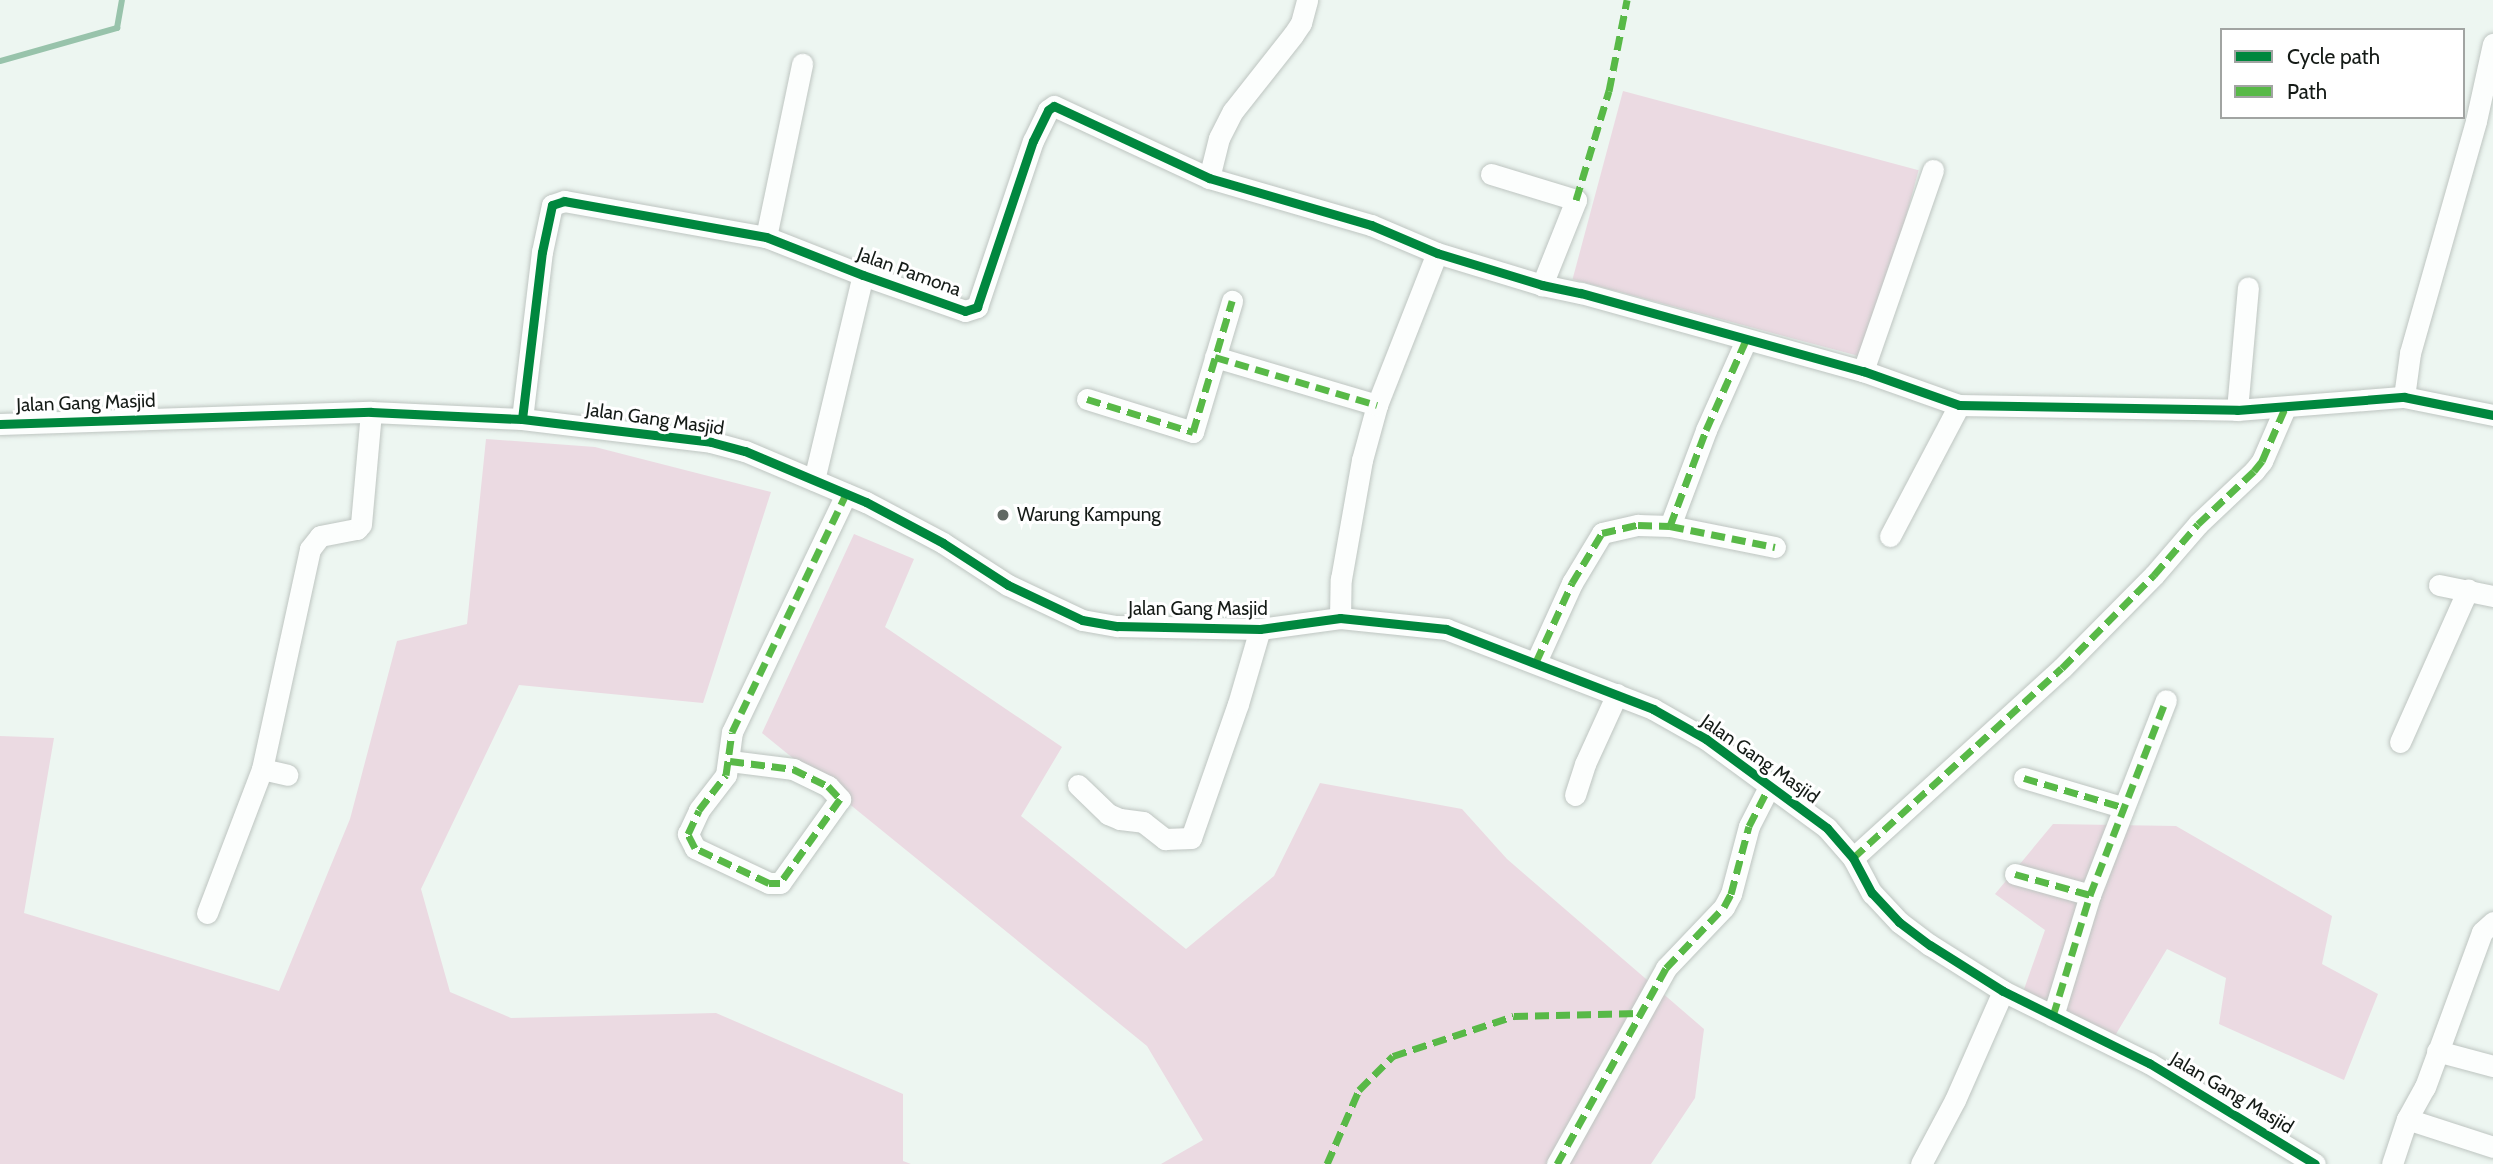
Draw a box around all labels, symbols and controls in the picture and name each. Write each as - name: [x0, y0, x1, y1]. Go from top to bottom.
- legend: [2220, 28, 2465, 119]
- text: Cycle path: [2287, 44, 2380, 69]
- text: Path: [2287, 79, 2327, 104]
- street label: Jalan Pamona: [854, 243, 964, 301]
- street label: Jalan Gang Masjid: [16, 389, 156, 417]
- street label: Jalan Gang Masjid: [584, 398, 726, 440]
- place label: Warung Kampung: [1017, 504, 1161, 526]
- marker: Warung Kampung: [995, 507, 1011, 523]
- street label: Jalan Gang Masjid: [1128, 598, 1268, 620]
- street label: Jalan Gang Masjid: [1696, 710, 1824, 808]
- street label: Jalan Gang Masjid: [2166, 1047, 2298, 1139]

